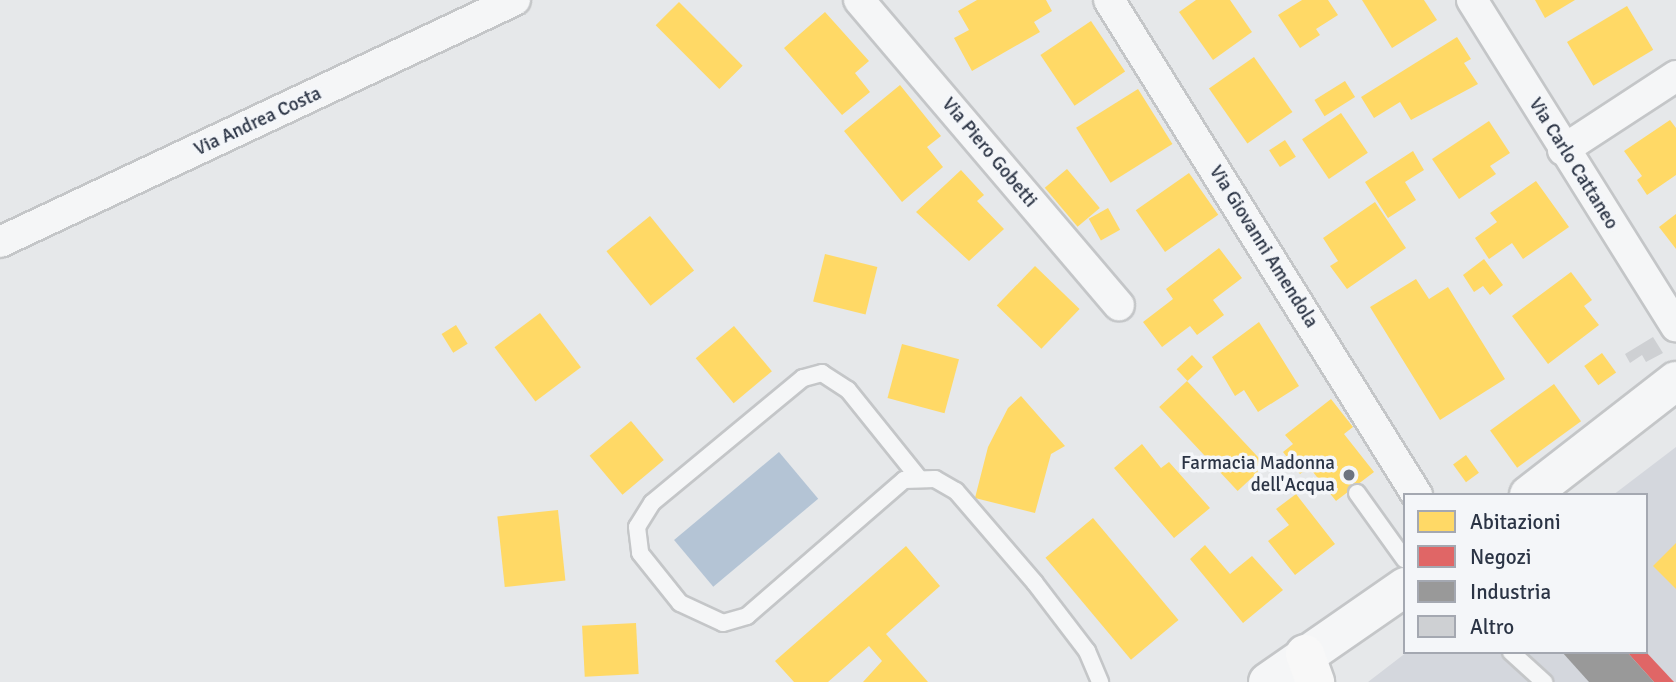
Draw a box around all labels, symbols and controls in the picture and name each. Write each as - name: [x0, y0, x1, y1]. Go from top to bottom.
- street label: Via Andrea Costa: [191, 83, 325, 161]
- street label: Via Piero Gobetti: [936, 93, 1042, 213]
- street label: Via Carlo Cattaneo: [1523, 94, 1623, 234]
- street label: Via Giovanni Amendola: [1204, 162, 1322, 332]
- place label: Farmacia Madonna dell'Acqua: [1181, 453, 1335, 497]
- marker: Farmacia Madonna dell'Acqua: [1341, 467, 1357, 483]
- legend: [1403, 493, 1648, 654]
- text: Abitazioni: [1470, 509, 1561, 535]
- text: Negozi: [1470, 544, 1532, 570]
- text: Industria: [1470, 579, 1551, 605]
- text: Altro: [1470, 614, 1514, 640]

